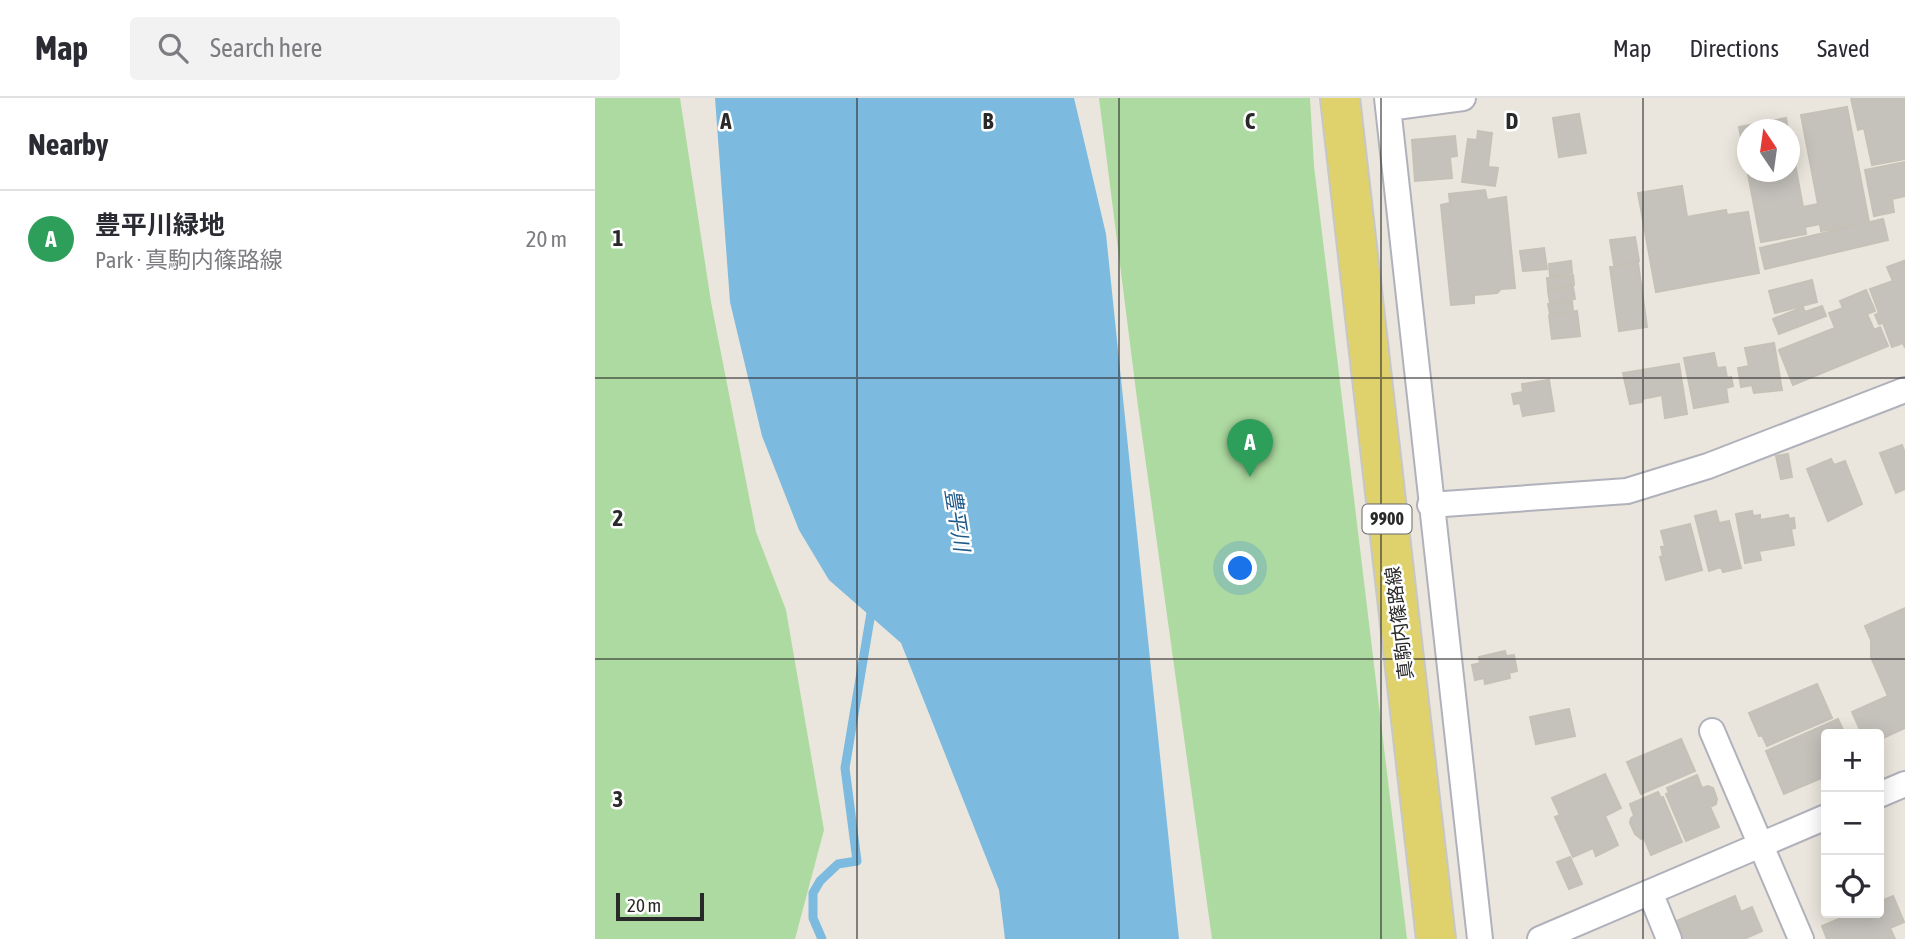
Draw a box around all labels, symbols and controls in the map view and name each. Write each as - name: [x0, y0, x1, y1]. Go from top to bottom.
- search box: [130, 17, 620, 80]
- text: Map: [35, 29, 88, 67]
- icon: search: [154, 29, 192, 67]
- text: Search here: [210, 33, 322, 63]
- text: Map: [1613, 35, 1651, 62]
- text: Directions: [1689, 35, 1779, 62]
- text: Saved: [1817, 35, 1870, 62]
- text: A: [719, 108, 732, 134]
- text: B: [983, 108, 994, 134]
- text: C: [1245, 108, 1256, 134]
- text: D: [1506, 108, 1519, 134]
- north arrow: [1737, 119, 1800, 182]
- text: Nearby: [28, 127, 108, 161]
- text: 豊平川緑地: [95, 210, 225, 240]
- text: 1: [613, 225, 624, 251]
- text: A: [45, 226, 57, 252]
- text: 20 m: [526, 226, 567, 252]
- text: Park · 真駒内篠路線: [95, 247, 283, 273]
- pin: A: [1227, 419, 1273, 477]
- water label: 豊平川: [941, 487, 975, 555]
- text: 2: [613, 505, 623, 531]
- road number: 9900: [1363, 505, 1411, 534]
- your location: [1223, 551, 1257, 585]
- street label: 真駒内篠路線: [1381, 565, 1417, 681]
- map controls: [1821, 729, 1884, 918]
- button: +: [1821, 729, 1884, 792]
- text: 3: [613, 786, 623, 812]
- button: −: [1821, 792, 1884, 855]
- button: locate: [1821, 855, 1884, 918]
- scale bar: [616, 890, 703, 922]
- text: 20 m: [627, 894, 661, 916]

